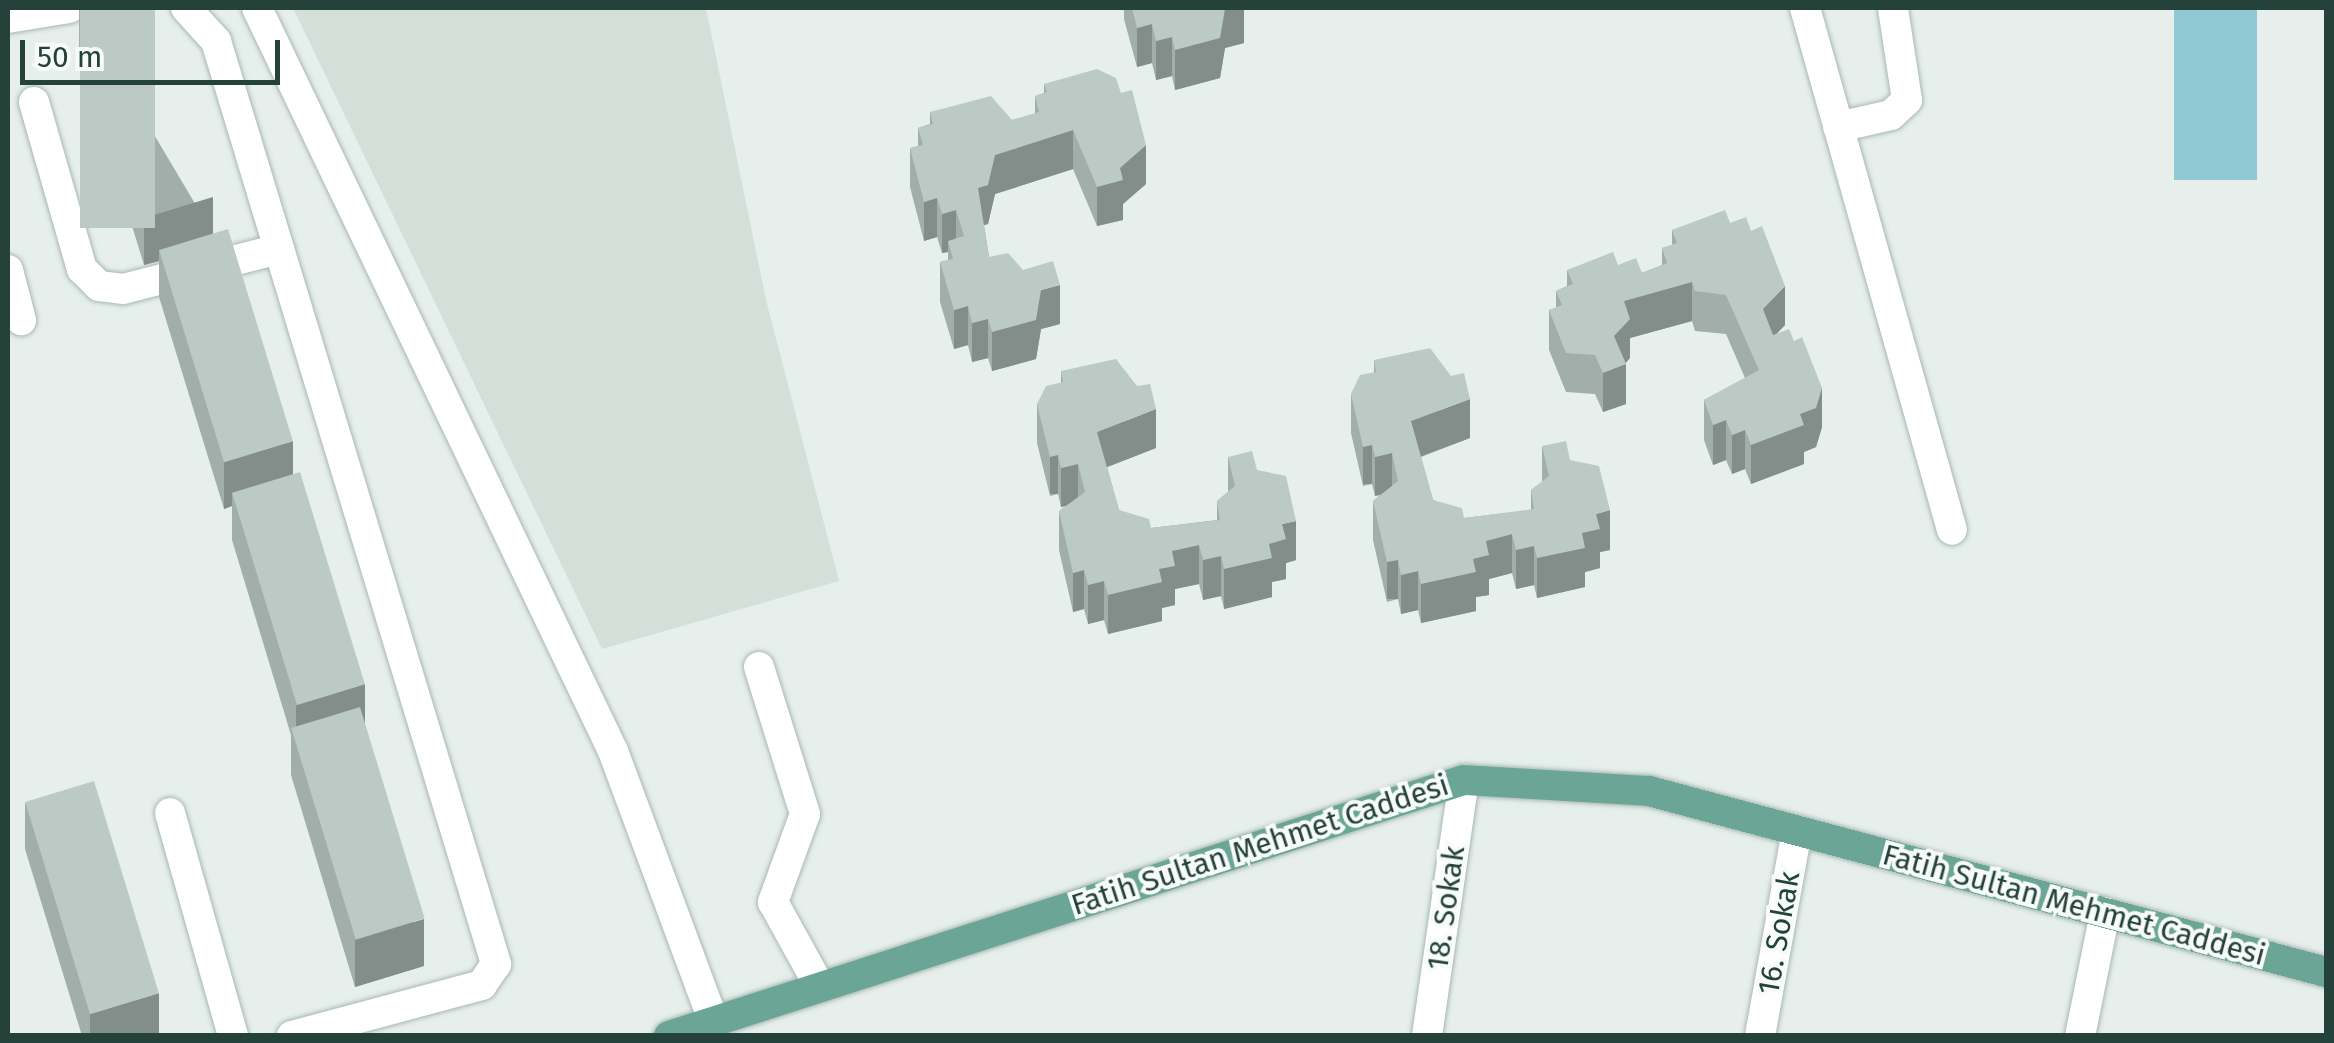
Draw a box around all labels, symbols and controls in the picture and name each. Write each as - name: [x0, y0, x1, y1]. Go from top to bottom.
- scale bar: [25, 20, 285, 82]
- text: 50 m: [37, 39, 102, 75]
- street label: Fatih Sultan Mehmet Caddesi: [1067, 767, 1453, 923]
- street label: Fatih Sultan Mehmet Caddesi: [1879, 837, 2269, 973]
- street label: 18. Sokak: [1419, 844, 1473, 972]
- street label: 16. Sokak: [1750, 869, 1808, 997]

